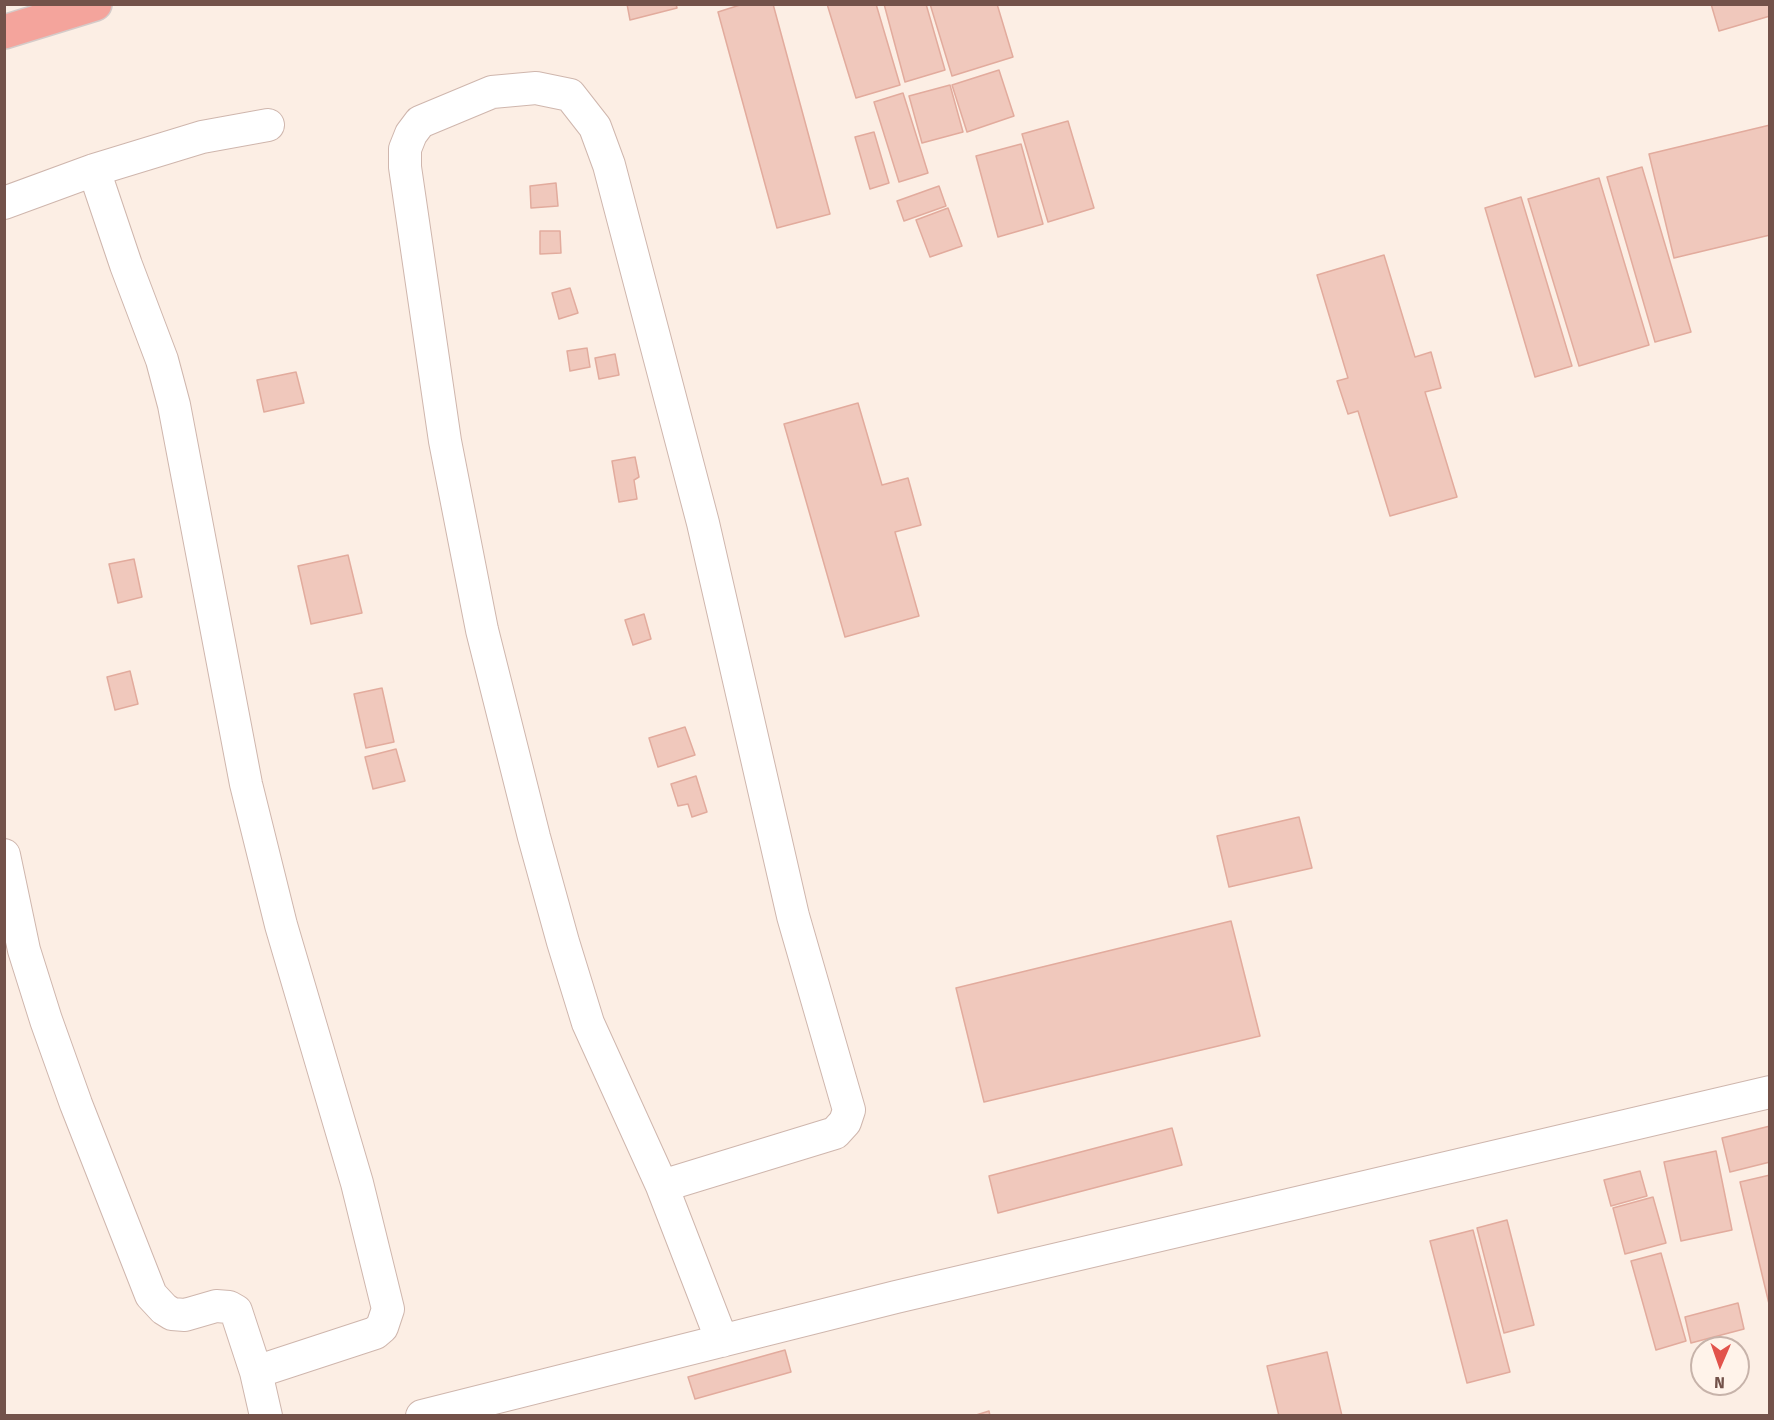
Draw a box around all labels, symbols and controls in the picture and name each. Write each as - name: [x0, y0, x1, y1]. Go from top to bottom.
- north arrow: [1690, 1336, 1750, 1396]
- text: N: [1714, 1373, 1725, 1392]

